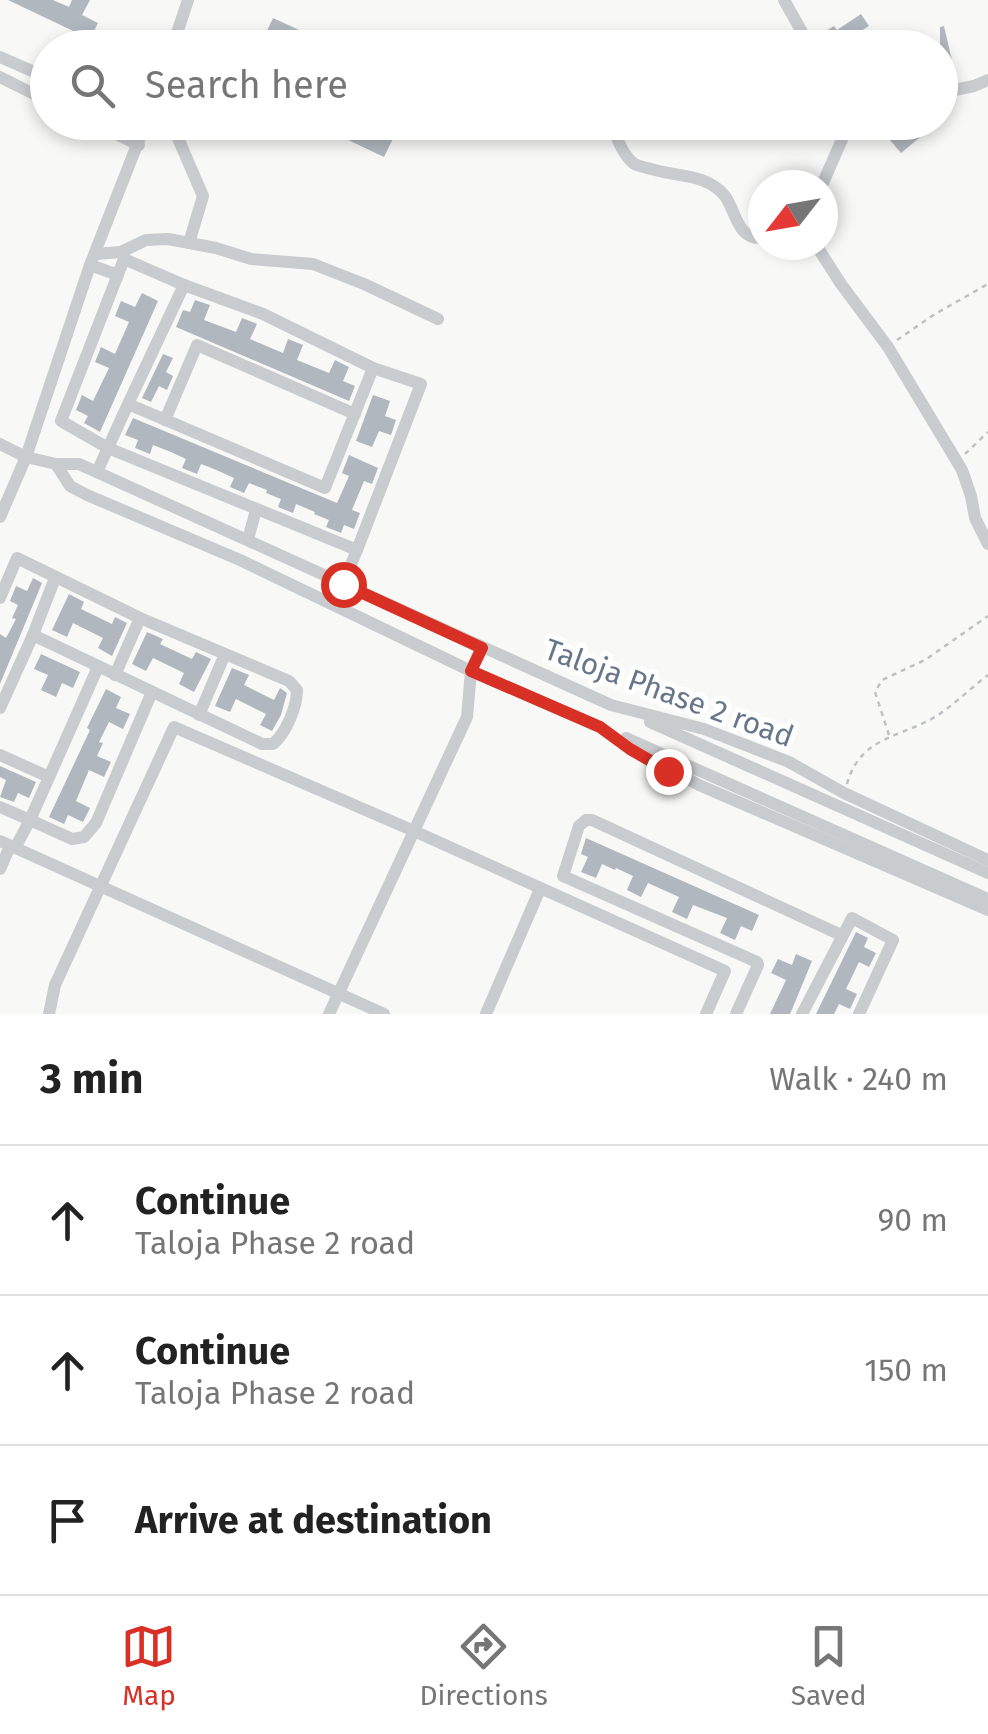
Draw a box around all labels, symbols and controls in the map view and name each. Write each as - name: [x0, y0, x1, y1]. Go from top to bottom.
- search box: [30, 30, 958, 140]
- icon: search: [65, 58, 120, 113]
- text: Search here: [145, 62, 348, 108]
- north arrow: [748, 170, 838, 260]
- route start: [321, 562, 367, 608]
- street label: Taloja Phase 2 road: [539, 631, 799, 755]
- route end: [646, 749, 692, 795]
- text: 3 min: [40, 1054, 143, 1104]
- text: Walk · 240 m: [769, 1060, 948, 1098]
- text: Continue: [135, 1178, 290, 1224]
- icon: ahead: [40, 1193, 95, 1248]
- text: 90 m: [877, 1201, 948, 1239]
- text: Taloja Phase 2 road: [135, 1224, 415, 1262]
- text: Continue: [135, 1328, 290, 1374]
- icon: ahead: [40, 1343, 95, 1398]
- text: 150 m: [864, 1351, 948, 1389]
- text: Taloja Phase 2 road: [135, 1374, 415, 1412]
- icon: arrive: [40, 1493, 95, 1548]
- text: Arrive at destination: [135, 1497, 492, 1543]
- tab: Map: [121, 1619, 176, 1712]
- tab: Directions: [419, 1619, 548, 1712]
- tab: Saved: [791, 1619, 867, 1712]

